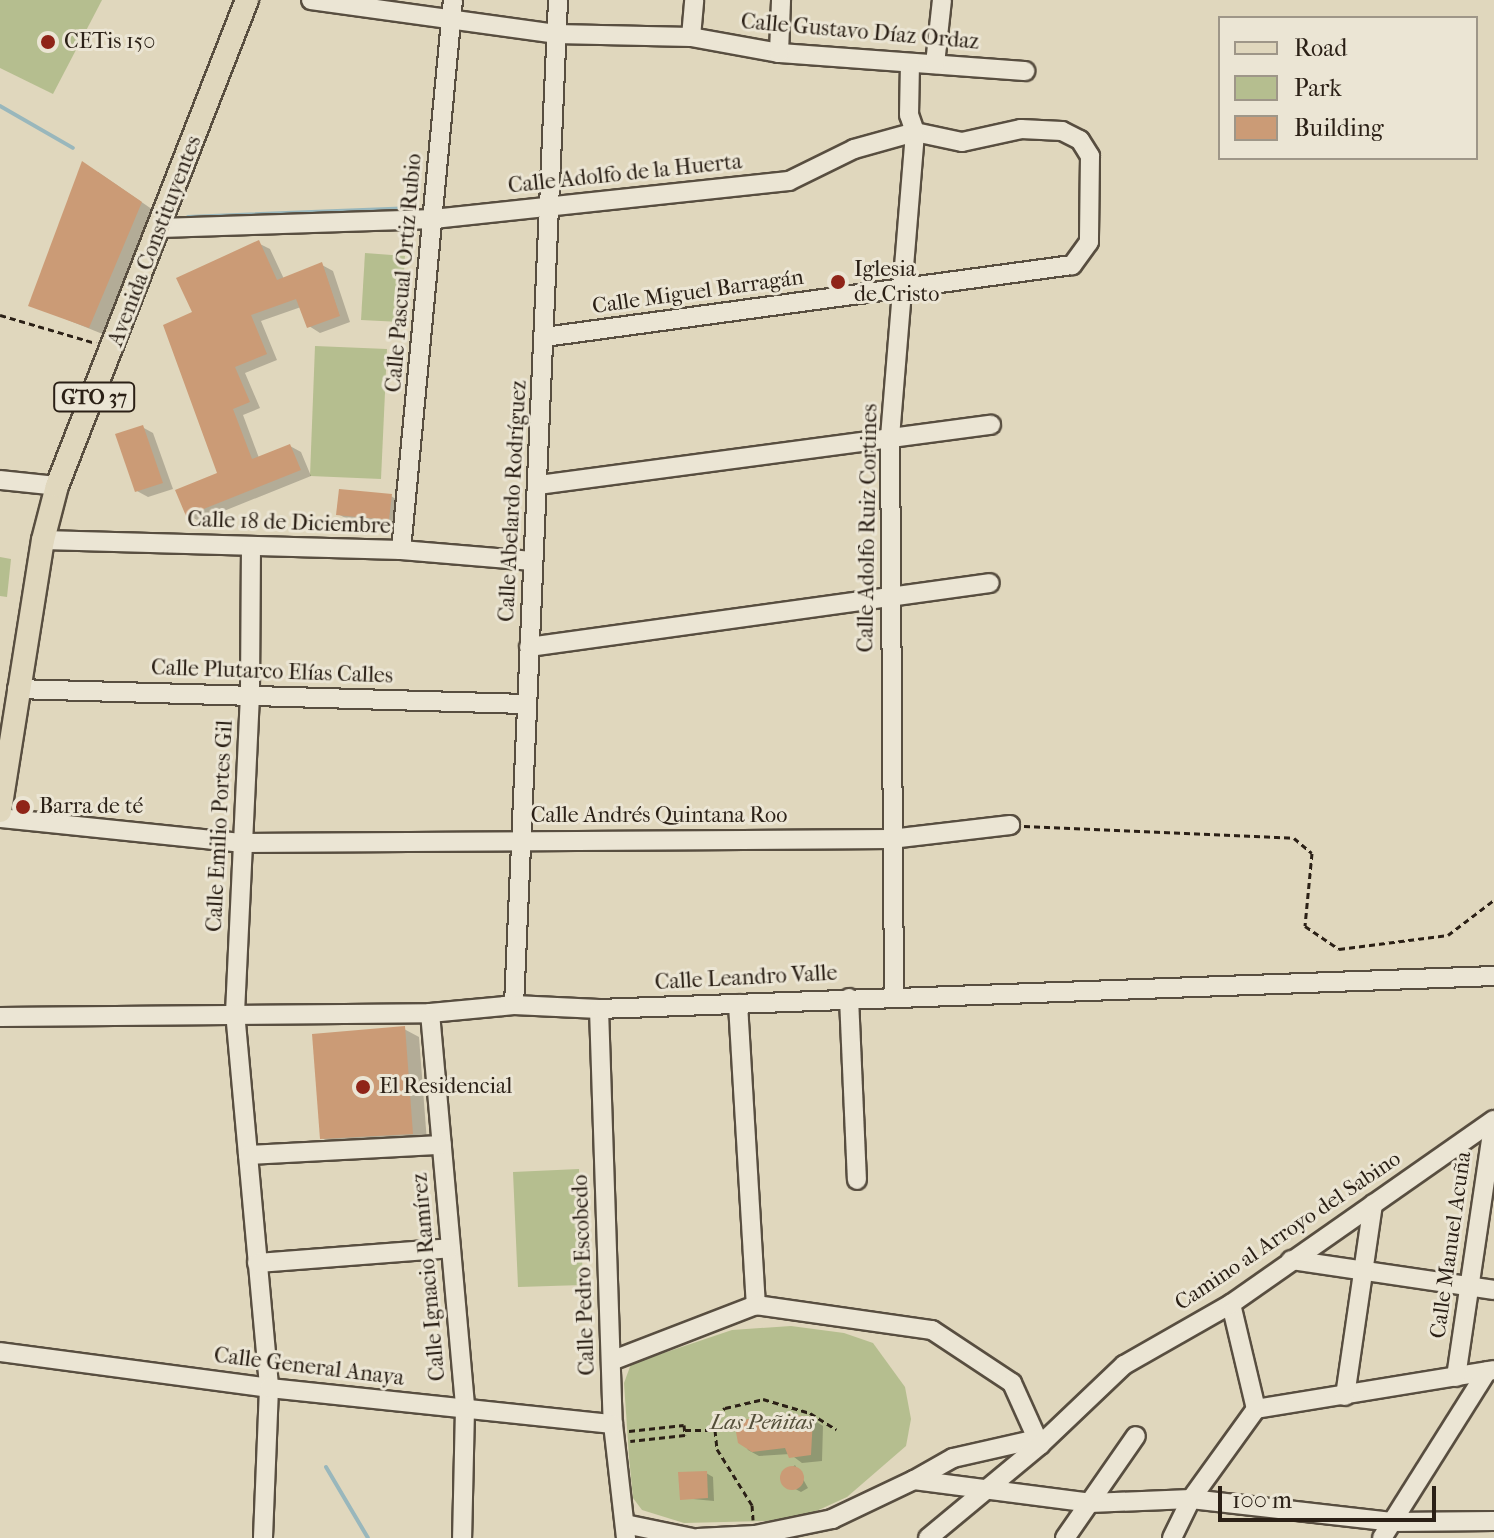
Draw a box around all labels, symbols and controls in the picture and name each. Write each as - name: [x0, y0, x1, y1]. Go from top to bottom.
- street label: Calle Gustavo Díaz Ordaz: [740, 8, 980, 56]
- legend: [1218, 16, 1478, 160]
- place label: CETis 150: [64, 29, 155, 55]
- marker: CETis 150: [39, 33, 57, 51]
- text: Road: [1294, 34, 1347, 62]
- text: Park: [1294, 74, 1342, 102]
- text: Building: [1294, 114, 1384, 142]
- street label: Avenida Constituyentes: [103, 132, 207, 350]
- street label: Calle Adolfo de la Huerta: [507, 149, 743, 199]
- street label: Calle Pascual Ortiz Rubio: [380, 152, 428, 394]
- place label: Iglesia de Cristo: [854, 256, 939, 308]
- street label: Calle Miguel Barragán: [591, 264, 805, 320]
- marker: Iglesia de Cristo: [829, 273, 847, 291]
- street label: Calle Abelardo Rodríguez: [493, 379, 533, 623]
- road number: GTO 37: [52, 381, 136, 413]
- street label: Calle Adolfo Ruiz Cortines: [853, 403, 883, 653]
- street label: Calle 18 de Diciembre: [187, 506, 391, 540]
- street label: Calle Plutarco Elías Calles: [151, 655, 393, 689]
- street label: Calle Emilio Portes Gil: [201, 719, 239, 933]
- place label: Barra de té: [39, 794, 143, 820]
- marker: Barra de té: [14, 798, 32, 816]
- street label: Calle Andrés Quintana Roo: [531, 803, 787, 829]
- street label: Calle Leandro Valle: [654, 960, 838, 996]
- place label: El Residencial: [379, 1074, 512, 1100]
- marker: El Residencial: [354, 1078, 372, 1096]
- street label: Camino al Arroyo del Sabino: [1170, 1146, 1406, 1316]
- street label: Calle Manuel Acuña: [1425, 1150, 1477, 1340]
- street label: Calle Ignacio Ramírez: [407, 1172, 451, 1382]
- street label: Calle Pedro Escobedo: [567, 1174, 601, 1376]
- street label: Calle General Anaya: [212, 1342, 406, 1392]
- park label: Las Peñitas: [710, 1410, 814, 1436]
- scale bar: [1222, 1470, 1440, 1520]
- text: 100 m: [1232, 1486, 1292, 1514]

